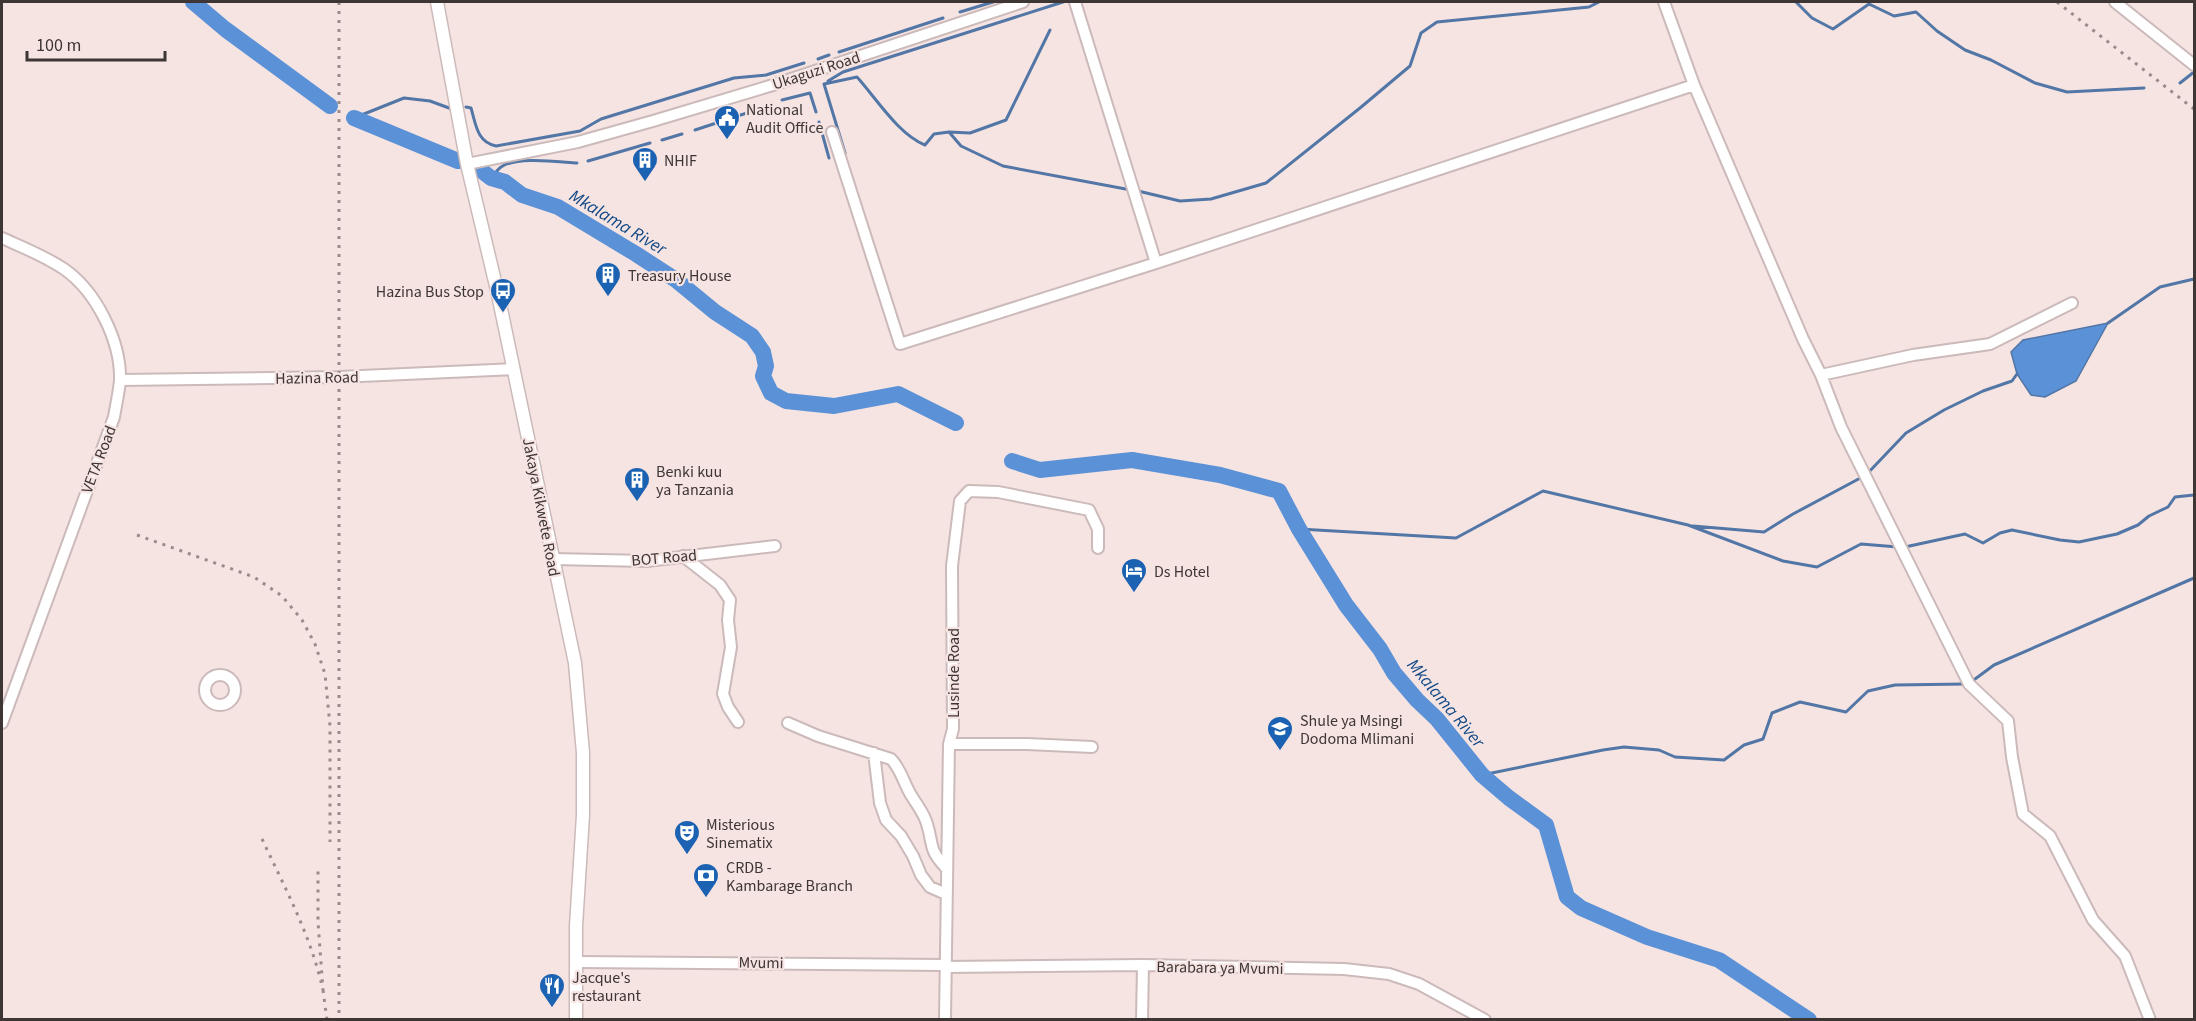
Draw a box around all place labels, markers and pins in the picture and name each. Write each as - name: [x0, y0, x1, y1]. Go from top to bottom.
- place label: National Audit Office: [746, 99, 823, 139]
- public building icon: National Audit Office: [712, 103, 742, 141]
- building icon: NHIF: [630, 145, 660, 183]
- place label: NHIF: [664, 150, 697, 172]
- building icon: Treasury House: [593, 260, 623, 298]
- place label: Treasury House: [628, 265, 732, 287]
- bus stop icon: Hazina Bus Stop: [488, 276, 518, 314]
- place label: Hazina Bus Stop: [376, 281, 484, 303]
- place label: Benki kuu ya Tanzania: [656, 461, 734, 501]
- building icon: Benki kuu ya Tanzania: [622, 465, 652, 503]
- hotel icon: Ds Hotel: [1119, 556, 1149, 594]
- place label: Ds Hotel: [1154, 561, 1210, 583]
- place label: Shule ya Msingi Dodoma Mlimani: [1300, 710, 1414, 750]
- school or university icon: Shule ya Msingi Dodoma Mlimani: [1265, 714, 1295, 752]
- place label: Misterious Sinematix: [706, 814, 775, 854]
- theatre icon: Misterious Sinematix: [672, 818, 702, 856]
- place label: CRDB - Kambarage Branch: [726, 857, 853, 897]
- bank icon: CRDB - Kambarage Branch: [691, 861, 721, 899]
- place label: Jacque's restaurant: [572, 967, 642, 1007]
- restaurant icon: Jacque's restaurant: [537, 971, 567, 1009]

